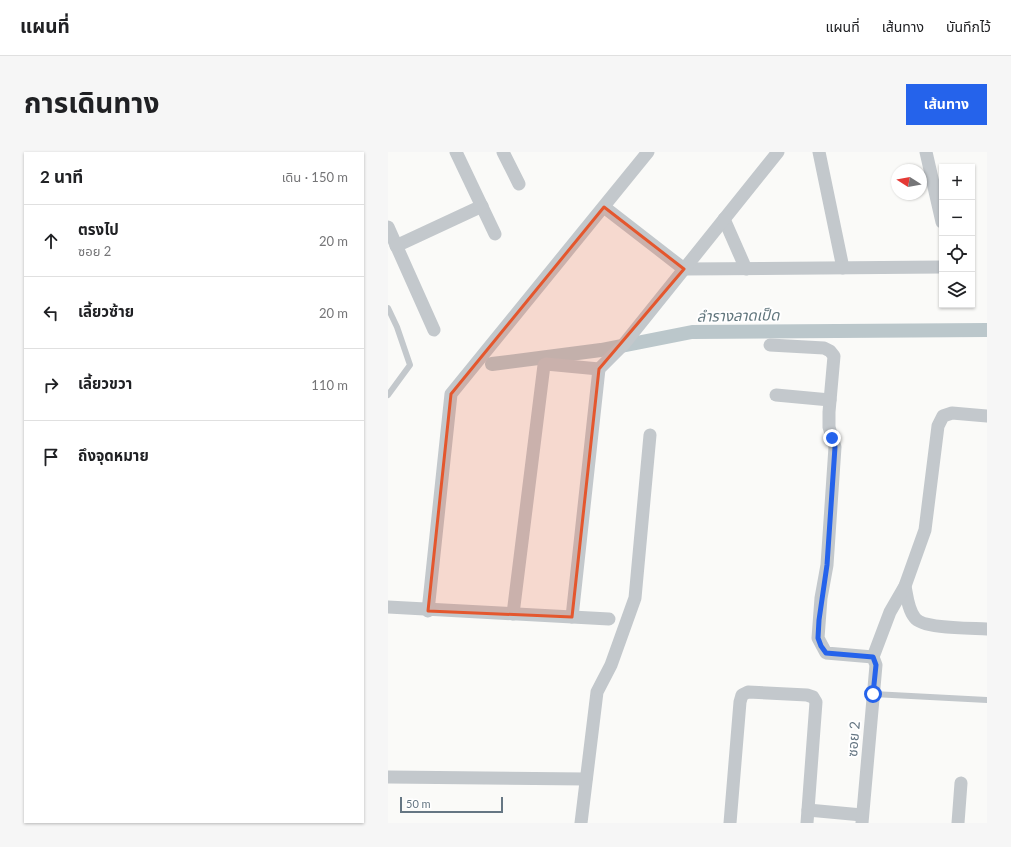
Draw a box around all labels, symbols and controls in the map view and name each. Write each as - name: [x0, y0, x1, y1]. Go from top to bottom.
- text: แผนที่: [20, 14, 70, 37]
- text: แผนที่: [826, 18, 860, 35]
- text: เส้นทาง: [882, 18, 924, 35]
- text: บันทึกไว้: [946, 18, 991, 35]
- button: เส้นทาง: [906, 84, 987, 125]
- text: การเดินทาง: [24, 85, 159, 119]
- north arrow: [891, 164, 927, 200]
- map controls: [939, 164, 975, 308]
- button: +: [939, 164, 975, 200]
- text: 2 นาที: [40, 166, 83, 187]
- text: เดิน · 150 m: [282, 169, 348, 185]
- button: −: [939, 200, 975, 236]
- text: ตรงไป: [78, 220, 119, 238]
- icon: ahead: [40, 230, 62, 252]
- text: 20 m: [319, 233, 348, 249]
- button: locate: [939, 236, 975, 272]
- text: ซอย 2: [78, 243, 111, 259]
- button: layers: [939, 272, 975, 308]
- icon: left: [40, 302, 62, 324]
- text: เลี้ยวซ้าย: [78, 302, 134, 320]
- text: 20 m: [319, 305, 348, 321]
- water label: ลำรางลาดเป็ด: [697, 305, 780, 325]
- icon: right: [40, 374, 62, 396]
- text: เลี้ยวขวา: [78, 374, 132, 392]
- text: 110 m: [311, 377, 348, 393]
- route end: [823, 429, 841, 447]
- icon: arrive: [40, 446, 62, 468]
- text: ถึงจุดหมาย: [78, 446, 149, 464]
- route start: [864, 685, 882, 703]
- street label: ซอย 2: [843, 720, 863, 758]
- scale bar: [400, 795, 503, 814]
- text: 50 m: [406, 797, 431, 810]

